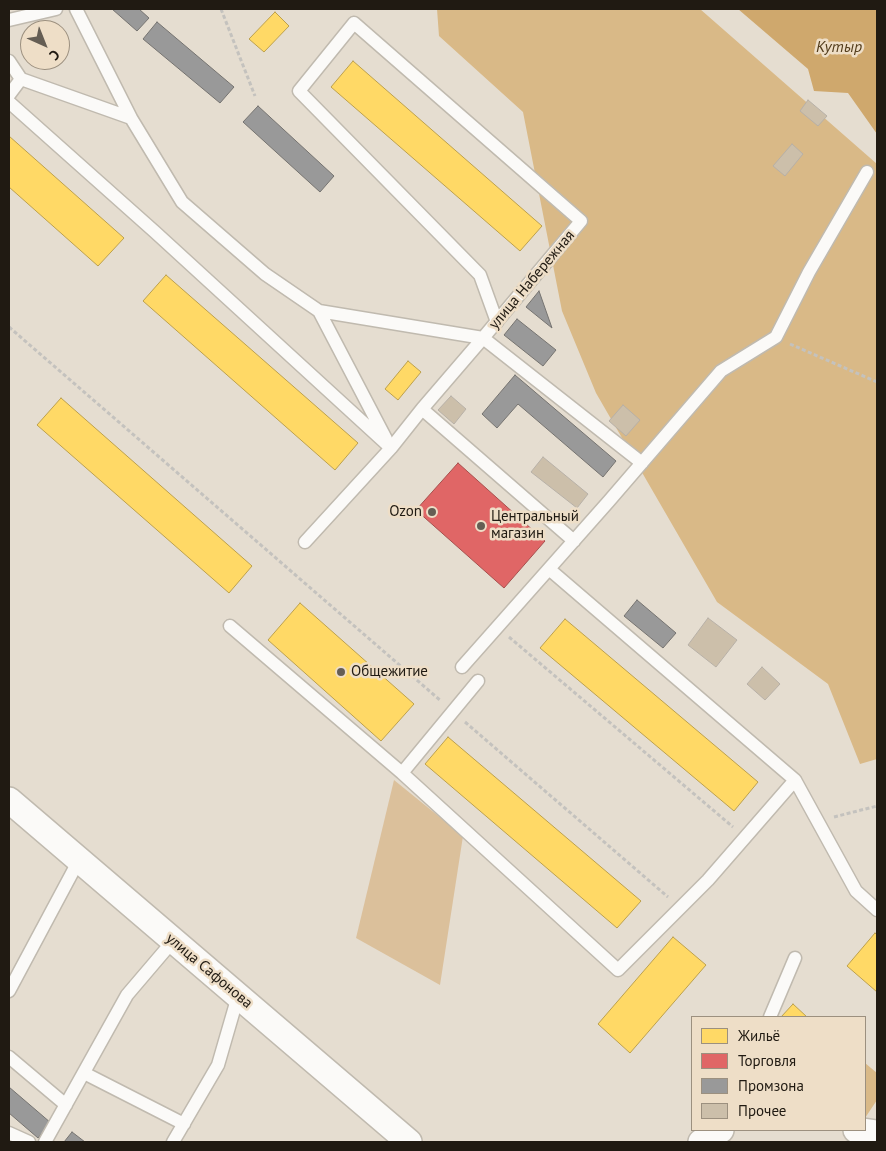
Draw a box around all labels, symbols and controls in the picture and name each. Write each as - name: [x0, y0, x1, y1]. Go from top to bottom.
- north arrow: [20, 20, 70, 70]
- water label: Кутыр: [816, 37, 862, 57]
- text: С: [46, 46, 64, 64]
- street label: улица Набережная: [485, 227, 579, 333]
- place label: Ozon: [389, 503, 422, 521]
- marker: Ozon: [426, 506, 438, 518]
- place label: Центральный магазин: [491, 508, 579, 543]
- marker: Центральный магазин: [475, 520, 487, 532]
- place label: Общежитие: [351, 663, 428, 681]
- marker: Общежитие: [335, 666, 347, 678]
- street label: улица Сафонова: [162, 930, 256, 1012]
- legend: [691, 1016, 866, 1131]
- text: Жильё: [738, 1026, 780, 1045]
- text: Торговля: [738, 1051, 796, 1070]
- text: Промзона: [738, 1076, 804, 1095]
- text: Прочее: [738, 1101, 786, 1120]

